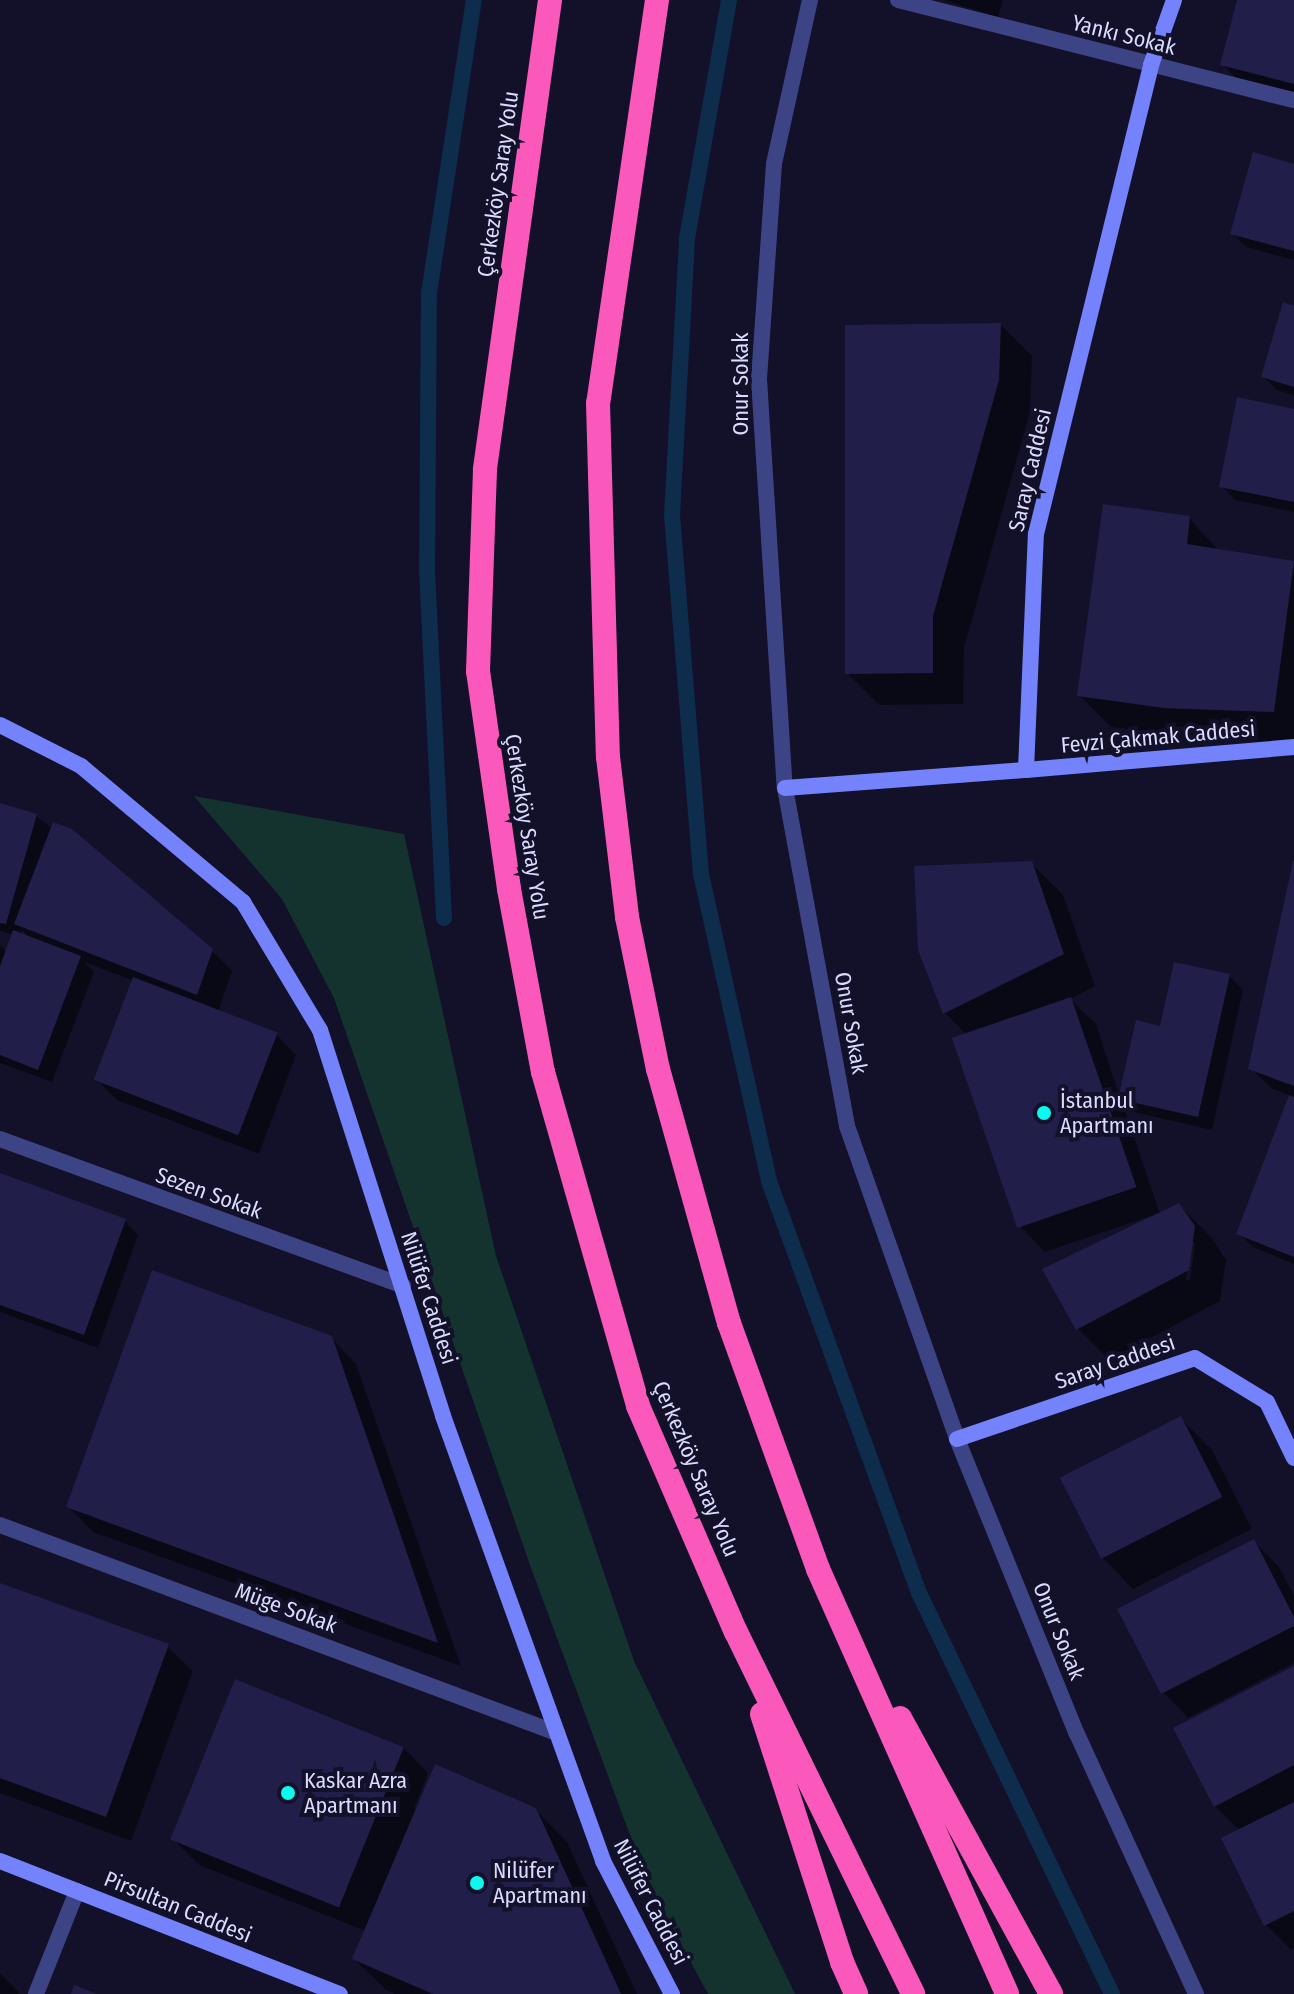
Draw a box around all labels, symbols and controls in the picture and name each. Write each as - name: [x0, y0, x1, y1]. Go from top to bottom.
- street label: Yankı Sokak: [1069, 9, 1179, 61]
- street label: Çerkezköy Saray Yolu: [472, 89, 524, 279]
- street label: Onur Sokak: [728, 332, 754, 436]
- street label: Saray Caddesi: [1003, 406, 1057, 534]
- street label: Fevzi Çakmak Caddesi: [1060, 715, 1256, 759]
- street label: Çerkezköy Saray Yolu: [499, 732, 555, 922]
- street label: Onur Sokak: [829, 970, 873, 1076]
- place label: İstanbul Apartmanı: [1060, 1087, 1154, 1138]
- marker: İstanbul Apartmanı: [1035, 1104, 1053, 1122]
- street label: Sezen Sokak: [152, 1162, 266, 1224]
- street label: Nilüfer Caddesi: [395, 1229, 463, 1367]
- street label: Saray Caddesi: [1051, 1329, 1179, 1395]
- street label: Çerkezköy Saray Yolu: [647, 1377, 745, 1561]
- street label: Müge Sokak: [231, 1577, 341, 1639]
- street label: Onur Sokak: [1027, 1578, 1091, 1684]
- place label: Kaskar Azra Apartmanı: [304, 1767, 407, 1818]
- marker: Kaskar Azra Apartmanı: [279, 1784, 297, 1802]
- street label: Nilüfer Caddesi: [608, 1835, 694, 1969]
- place label: Nilüfer Apartmanı: [493, 1857, 587, 1908]
- street label: Pirsultan Caddesi: [100, 1865, 256, 1949]
- marker: Nilüfer Apartmanı: [468, 1874, 486, 1892]

